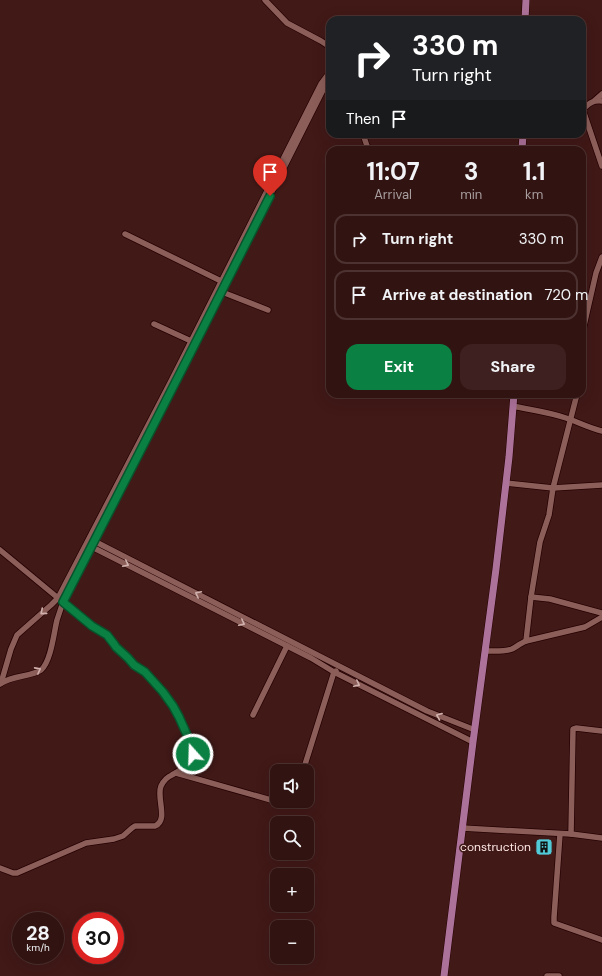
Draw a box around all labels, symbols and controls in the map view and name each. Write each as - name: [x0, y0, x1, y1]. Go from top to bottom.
- text: 330 m: [412, 27, 498, 64]
- icon: right: [346, 32, 398, 84]
- text: Turn right: [412, 63, 492, 87]
- icon: arrive: [388, 108, 410, 130]
- text: Then: [346, 109, 380, 129]
- pin: [253, 155, 287, 196]
- text: 11:07: [366, 156, 420, 187]
- text: 3: [464, 156, 478, 187]
- text: 1.1: [523, 156, 546, 187]
- icon: arrive: [259, 161, 281, 183]
- text: Arrival: [374, 186, 412, 203]
- text: min: [460, 186, 482, 203]
- text: km: [525, 186, 543, 203]
- icon: right: [348, 228, 370, 250]
- text: Turn right: [382, 229, 453, 249]
- text: 330 m: [519, 229, 564, 249]
- icon: arrive: [348, 284, 370, 306]
- text: Arrive at destination: [382, 285, 533, 305]
- text: 720 m: [545, 285, 588, 305]
- button: Exit: [346, 344, 452, 390]
- button: Share: [460, 344, 566, 390]
- one-way arrow: [122, 559, 129, 567]
- one-way arrow: [195, 591, 202, 599]
- one-way arrow: [40, 607, 48, 614]
- one-way arrow: [237, 618, 245, 626]
- one-way arrow: [34, 667, 41, 675]
- one-way arrow: [352, 679, 360, 686]
- one-way arrow: [435, 712, 442, 721]
- position arrow: [172, 733, 214, 775]
- map controls: [270, 764, 314, 964]
- button: sound: [270, 764, 314, 808]
- button: search: [270, 816, 314, 860]
- building icon: construction: [534, 837, 554, 857]
- place label: construction: [460, 839, 531, 855]
- button: +: [270, 868, 314, 912]
- speed limit sign: 30: [72, 912, 124, 964]
- text: 28: [26, 920, 50, 946]
- button: −: [270, 920, 314, 964]
- text: km/h: [26, 941, 50, 954]

